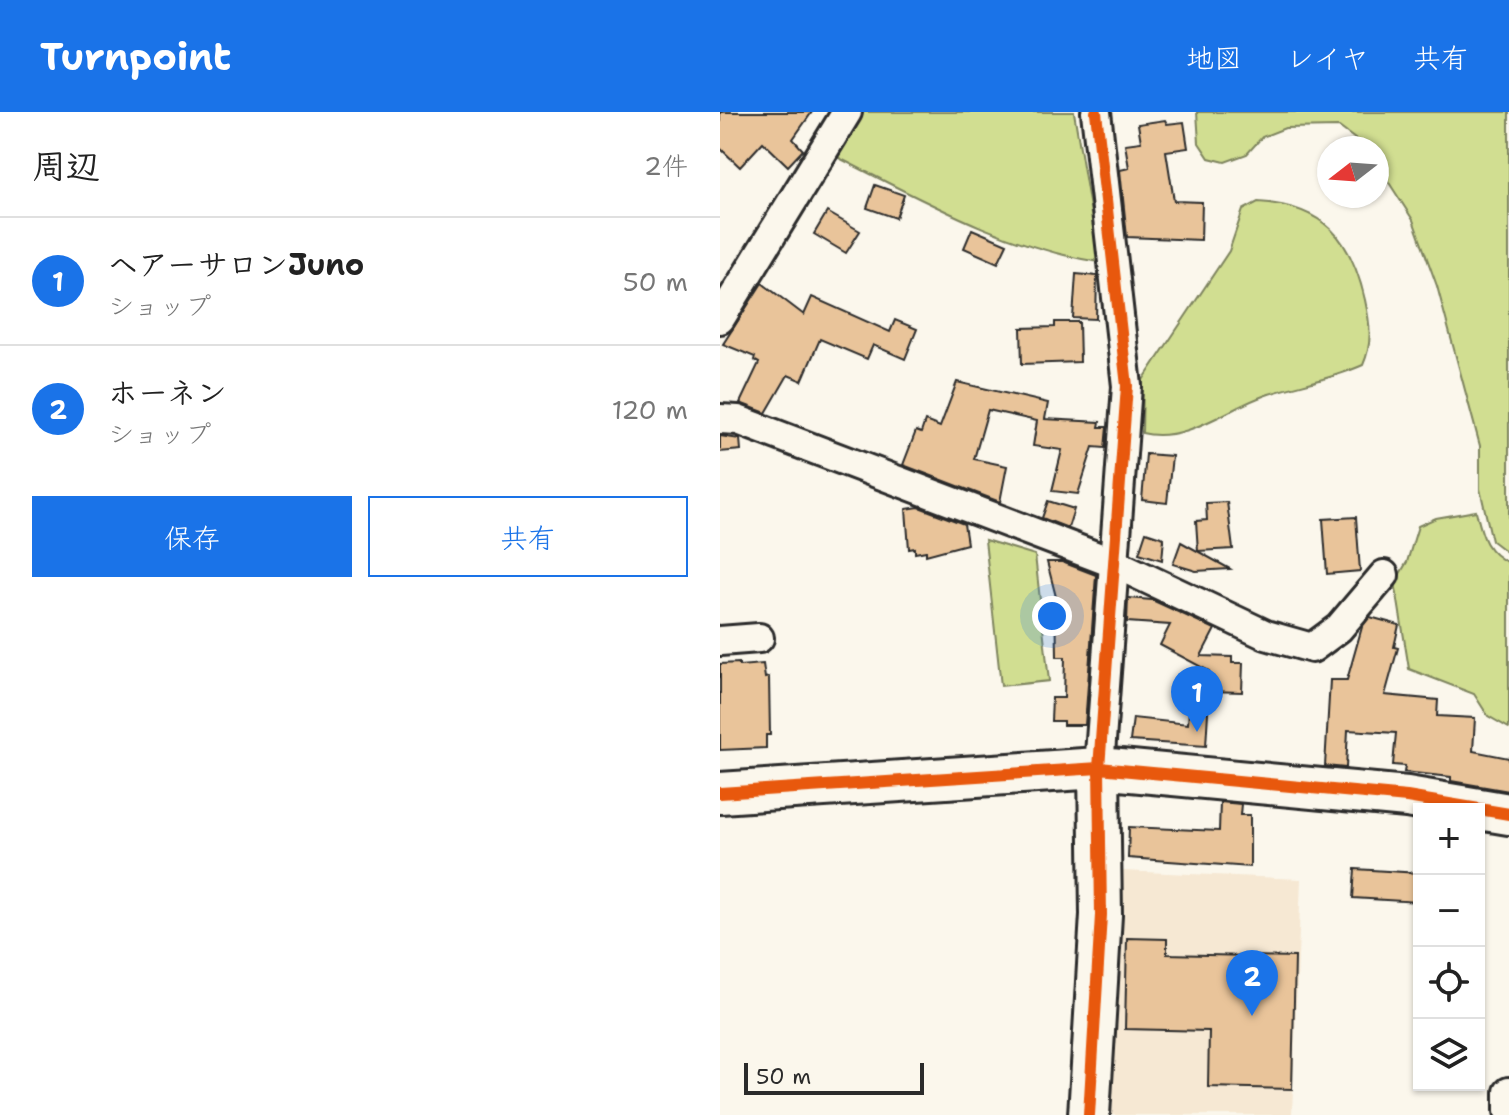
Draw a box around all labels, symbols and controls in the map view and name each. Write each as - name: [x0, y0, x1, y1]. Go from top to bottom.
- text: Turnpoint: [40, 31, 231, 82]
- text: 地図: [1186, 39, 1242, 77]
- text: レイヤ: [1286, 39, 1369, 77]
- text: 共有: [1413, 39, 1469, 77]
- north arrow: [1317, 136, 1389, 208]
- text: 周辺: [32, 143, 100, 189]
- text: 2件: [644, 148, 688, 183]
- text: ヘアーサロンJuno: [108, 244, 364, 285]
- text: 1: [52, 264, 64, 299]
- text: 50 m: [623, 264, 688, 299]
- text: ショップ: [108, 288, 211, 323]
- text: ホーネン: [108, 372, 227, 413]
- text: 2: [49, 392, 67, 427]
- text: 120 m: [612, 392, 688, 427]
- text: ショップ: [108, 416, 211, 451]
- button: 保存: [32, 496, 352, 577]
- button: 共有: [368, 496, 688, 577]
- your location: [1032, 596, 1072, 636]
- pin: 1: [1171, 666, 1223, 732]
- map controls: [1413, 803, 1485, 1091]
- button: +: [1413, 803, 1485, 875]
- button: −: [1413, 875, 1485, 947]
- button: locate: [1413, 947, 1485, 1019]
- pin: 2: [1226, 950, 1278, 1016]
- button: layers: [1413, 1019, 1485, 1091]
- scale bar: [744, 1059, 924, 1095]
- text: 50 m: [756, 1062, 811, 1091]

